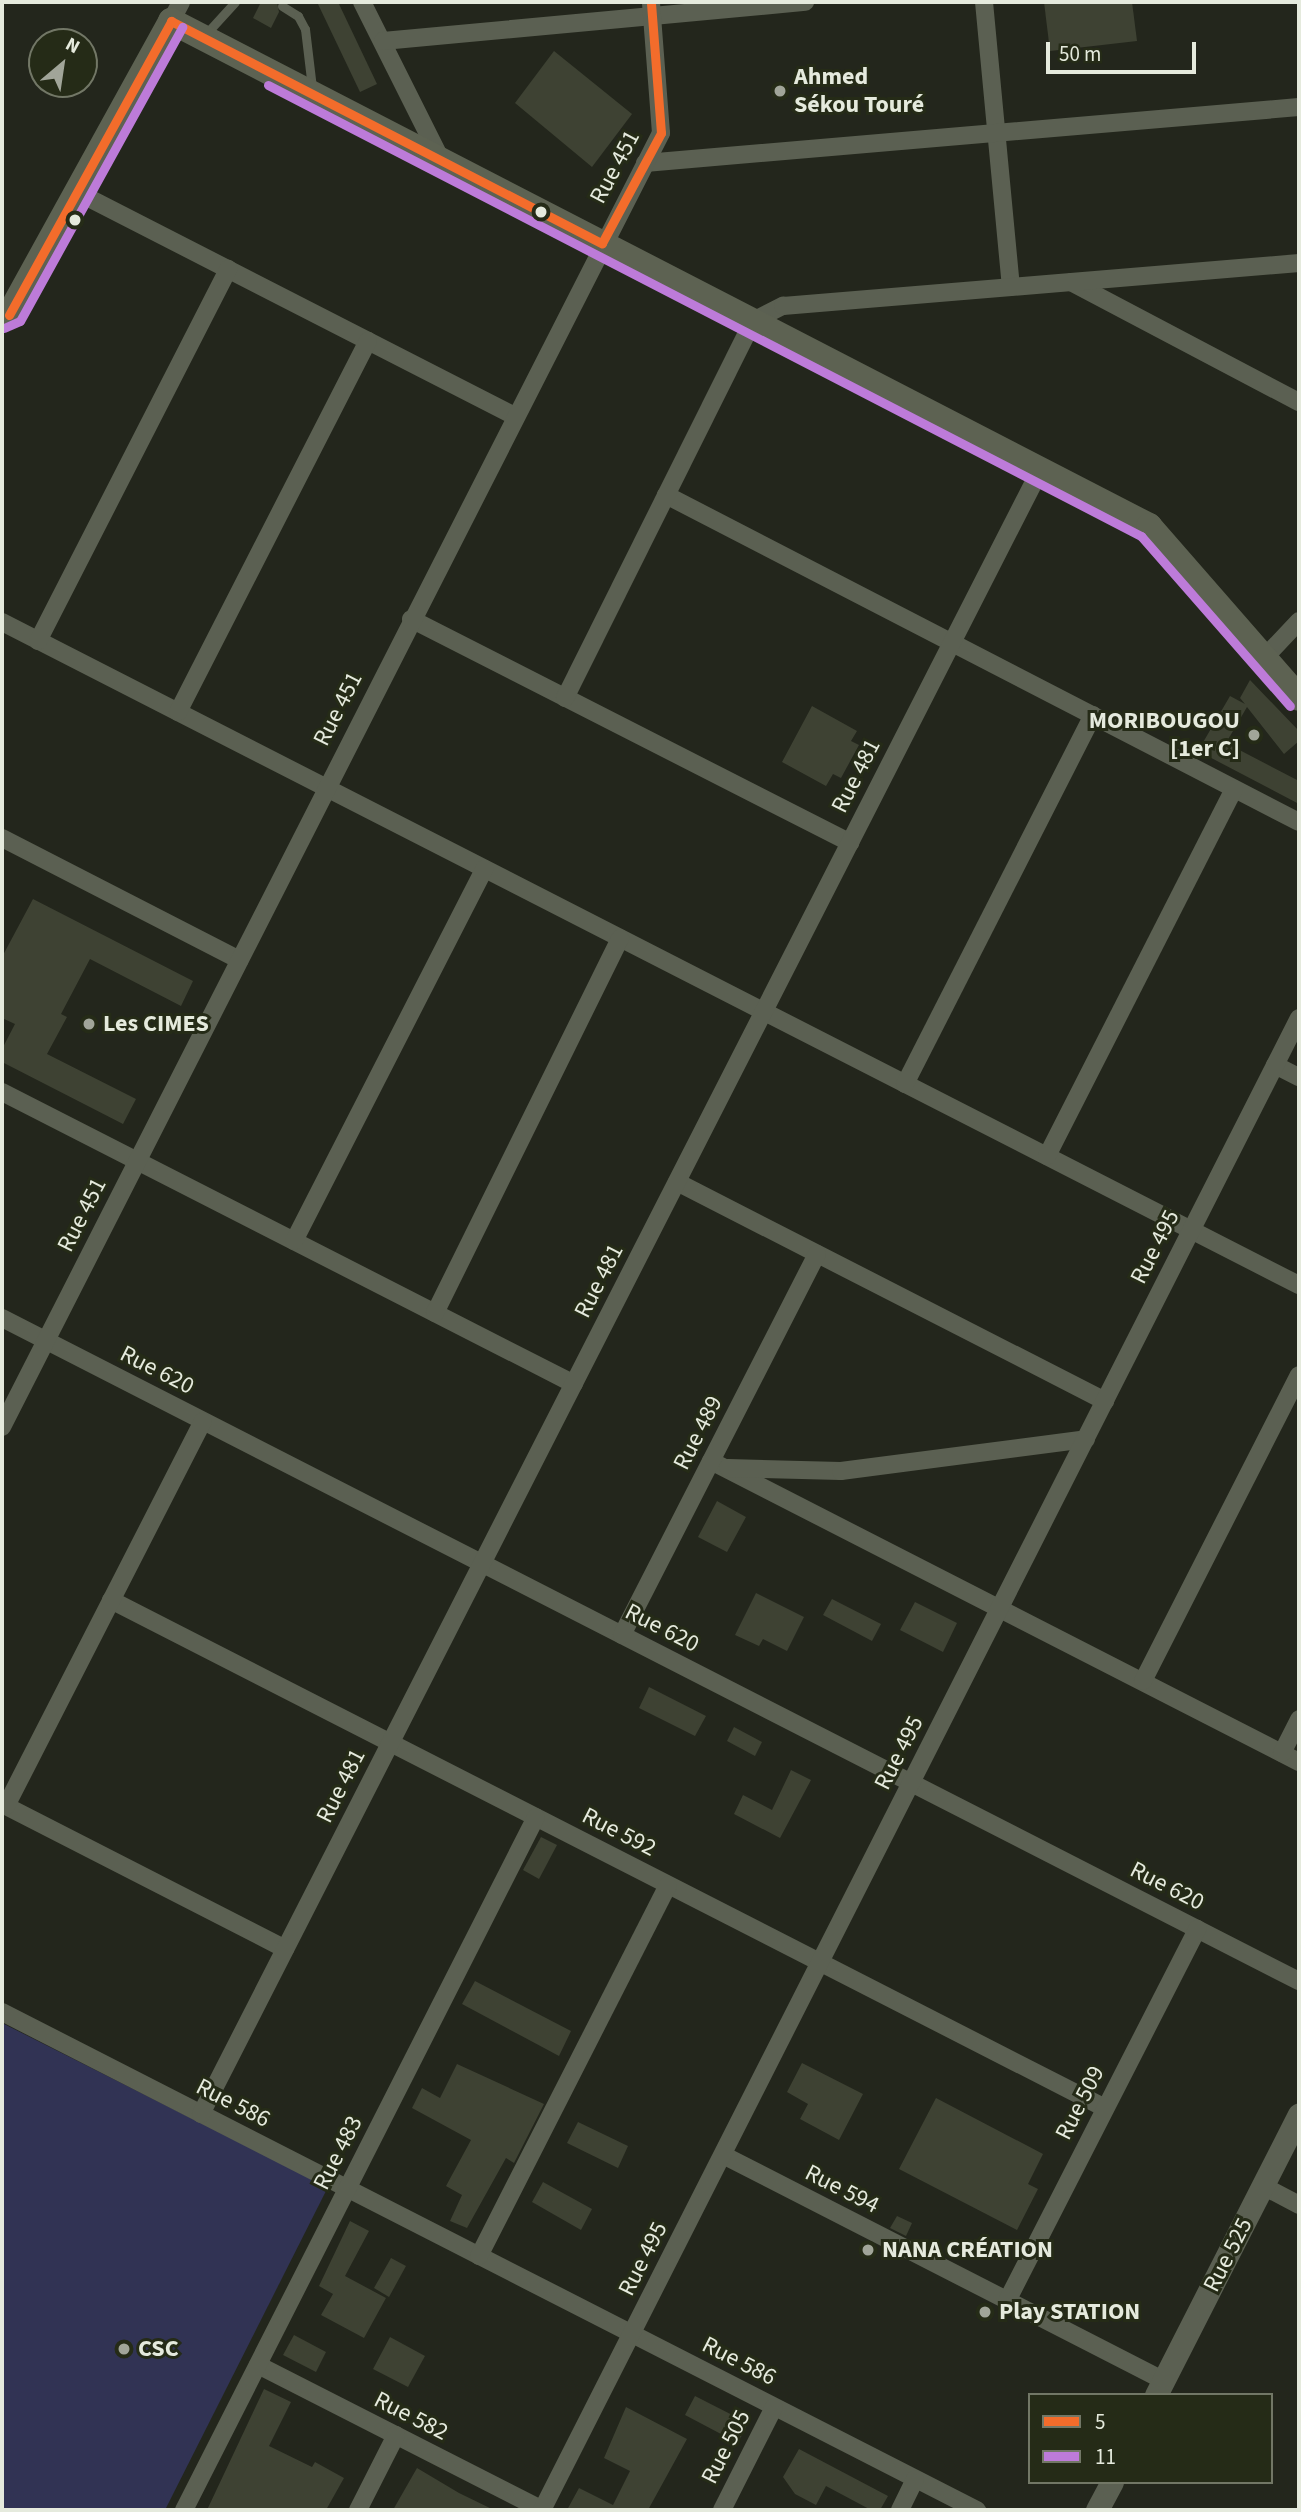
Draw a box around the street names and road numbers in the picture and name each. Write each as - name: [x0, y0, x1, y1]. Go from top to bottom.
- street label: Rue 451: [584, 125, 646, 209]
- street label: Rue 451: [307, 667, 369, 751]
- street label: Rue 481: [825, 734, 887, 818]
- street label: Rue 451: [51, 1173, 113, 1257]
- street label: Rue 495: [1124, 1205, 1186, 1289]
- street label: Rue 481: [568, 1239, 630, 1323]
- street label: Rue 620: [115, 1339, 199, 1401]
- street label: Rue 489: [667, 1391, 729, 1475]
- street label: Rue 620: [620, 1597, 704, 1659]
- street label: Rue 495: [868, 1711, 930, 1795]
- street label: Rue 481: [310, 1744, 372, 1828]
- street label: Rue 592: [577, 1801, 661, 1863]
- street label: Rue 620: [1125, 1855, 1209, 1917]
- street label: Rue 509: [1049, 2061, 1111, 2145]
- street label: Rue 586: [191, 2072, 275, 2134]
- street label: Rue 483: [307, 2111, 369, 2195]
- street label: Rue 594: [800, 2158, 884, 2220]
- street label: Rue 525: [1197, 2213, 1259, 2297]
- street label: Rue 495: [612, 2217, 674, 2301]
- street label: Rue 586: [697, 2330, 781, 2392]
- street label: Rue 582: [369, 2385, 453, 2447]
- street label: Rue 505: [695, 2405, 757, 2489]

